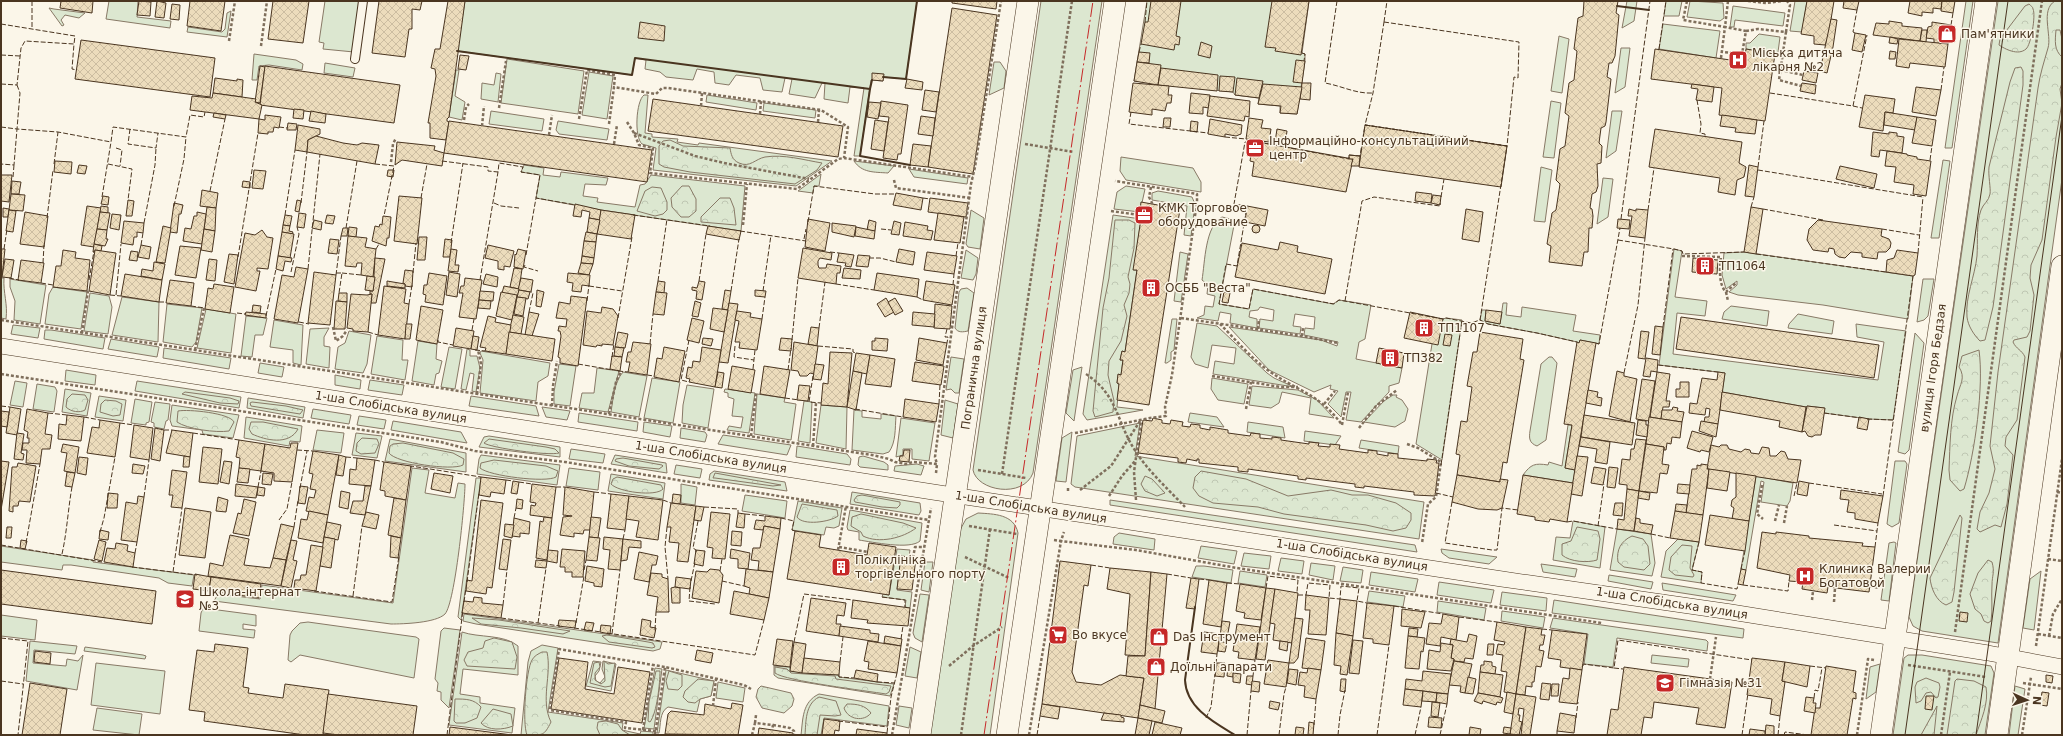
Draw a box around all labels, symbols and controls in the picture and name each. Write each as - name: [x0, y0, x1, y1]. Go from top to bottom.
- shop icon: Пам'ятники: [1936, 23, 1958, 45]
- place label: Пам'ятники: [1961, 27, 2035, 41]
- place label: Міська дитяча лікарня №2: [1752, 46, 1843, 74]
- hospital icon: Міська дитяча лікарня №2: [1727, 49, 1749, 71]
- place label: Інформаційно-консультаційний центр: [1269, 134, 1469, 162]
- office icon: Інформаційно-консультаційний центр: [1244, 137, 1266, 159]
- place label: КМК Торговое оборудование: [1158, 201, 1248, 229]
- office icon: КМК Торговое оборудование: [1133, 204, 1155, 226]
- building icon: ТП1064: [1694, 255, 1716, 277]
- place label: ТП1064: [1718, 259, 1766, 273]
- building icon: ОСББ "Веста": [1140, 277, 1162, 299]
- place label: ОСББ "Веста": [1165, 281, 1251, 295]
- street label: вулиця Ігоря Бедзая: [1917, 303, 1949, 433]
- street label: Погранична вулиця: [958, 305, 990, 431]
- building icon: ТП1107: [1413, 317, 1435, 339]
- place label: ТП1107: [1437, 321, 1485, 335]
- building icon: ТП382: [1379, 347, 1401, 369]
- place label: ТП382: [1403, 351, 1443, 365]
- street label: 1-ша Слобідська вулиця: [314, 388, 468, 426]
- street label: 1-ша Слобідська вулиця: [634, 438, 788, 476]
- street label: 1-ша Слобідська вулиця: [954, 488, 1108, 526]
- street label: 1-ша Слобідська вулиця: [1275, 536, 1429, 574]
- place label: Поліклініка торгівельного порту: [855, 553, 985, 581]
- building icon: Поліклініка торгівельного порту: [830, 556, 852, 578]
- place label: Клиника Валерии Богатовой: [1819, 562, 1931, 590]
- hospital icon: Клиника Валерии Богатовой: [1794, 565, 1816, 587]
- street label: 1-ша Слобідська вулиця: [1595, 584, 1749, 622]
- place label: Школа-інтернат №3: [199, 585, 301, 613]
- school or university icon: Школа-інтернат №3: [174, 588, 196, 610]
- supermarket icon: Во вкусе: [1047, 624, 1069, 646]
- shop icon: Das Інструмент: [1148, 626, 1170, 648]
- place label: Во вкусе: [1072, 628, 1127, 642]
- place label: Das Інструмент: [1173, 630, 1271, 644]
- shop icon: Доїльні апарати: [1145, 656, 1167, 678]
- place label: Доїльні апарати: [1170, 660, 1272, 674]
- school or university icon: Гімназія №31: [1654, 672, 1676, 694]
- place label: Гімназія №31: [1679, 676, 1762, 690]
- north arrow: [2007, 680, 2047, 720]
- text: N: [2030, 696, 2043, 705]

